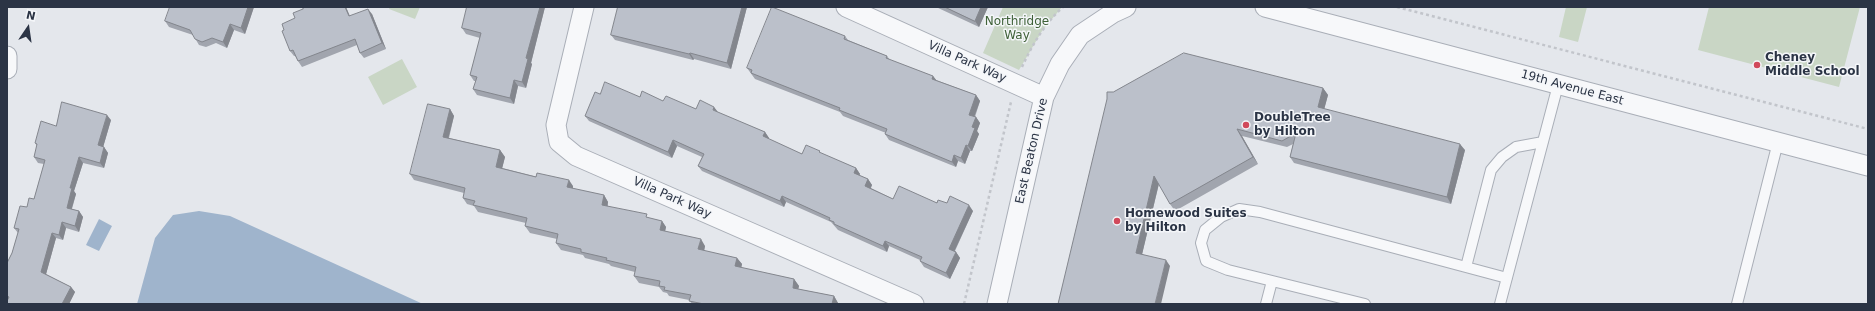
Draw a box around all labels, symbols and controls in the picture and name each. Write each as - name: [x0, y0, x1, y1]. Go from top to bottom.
- north arrow: [8, 8, 48, 48]
- text: N: [25, 8, 37, 23]
- park label: Northridge Way: [985, 15, 1049, 43]
- street label: Villa Park Way: [926, 38, 1008, 86]
- place label: Cheney Middle School: [1765, 51, 1860, 79]
- marker: Cheney Middle School: [1752, 60, 1762, 70]
- street label: 19th Avenue East: [1519, 67, 1625, 109]
- street label: East Beaton Drive: [1013, 97, 1051, 205]
- place label: DoubleTree by Hilton: [1254, 111, 1331, 139]
- marker: DoubleTree by Hilton: [1241, 120, 1251, 130]
- street label: Villa Park Way: [631, 174, 713, 222]
- place label: Homewood Suites by Hilton: [1125, 207, 1247, 235]
- marker: Homewood Suites by Hilton: [1112, 216, 1122, 226]

